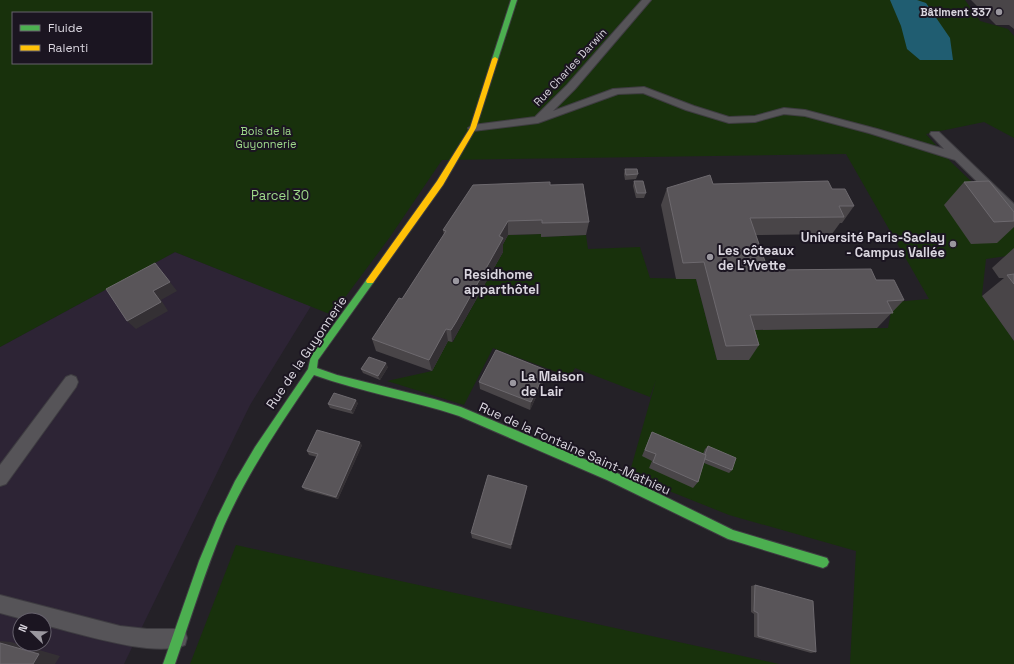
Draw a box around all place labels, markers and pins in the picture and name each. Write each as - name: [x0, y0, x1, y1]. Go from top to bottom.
- place label: Bâtiment 337: [920, 5, 991, 19]
- marker: Bâtiment 337: [994, 7, 1004, 17]
- place label: Université Paris-Saclay - Campus Vallée: [801, 229, 945, 261]
- marker: Université Paris-Saclay - Campus Vallée: [948, 239, 958, 249]
- place label: Les côteaux de L'Yvette: [718, 242, 795, 274]
- marker: Les côteaux de L'Yvette: [705, 252, 715, 262]
- place label: Residhome apparthôtel: [464, 266, 539, 298]
- marker: Residhome apparthôtel: [451, 276, 461, 286]
- place label: La Maison de Lair: [521, 368, 584, 400]
- marker: La Maison de Lair: [508, 378, 518, 388]

